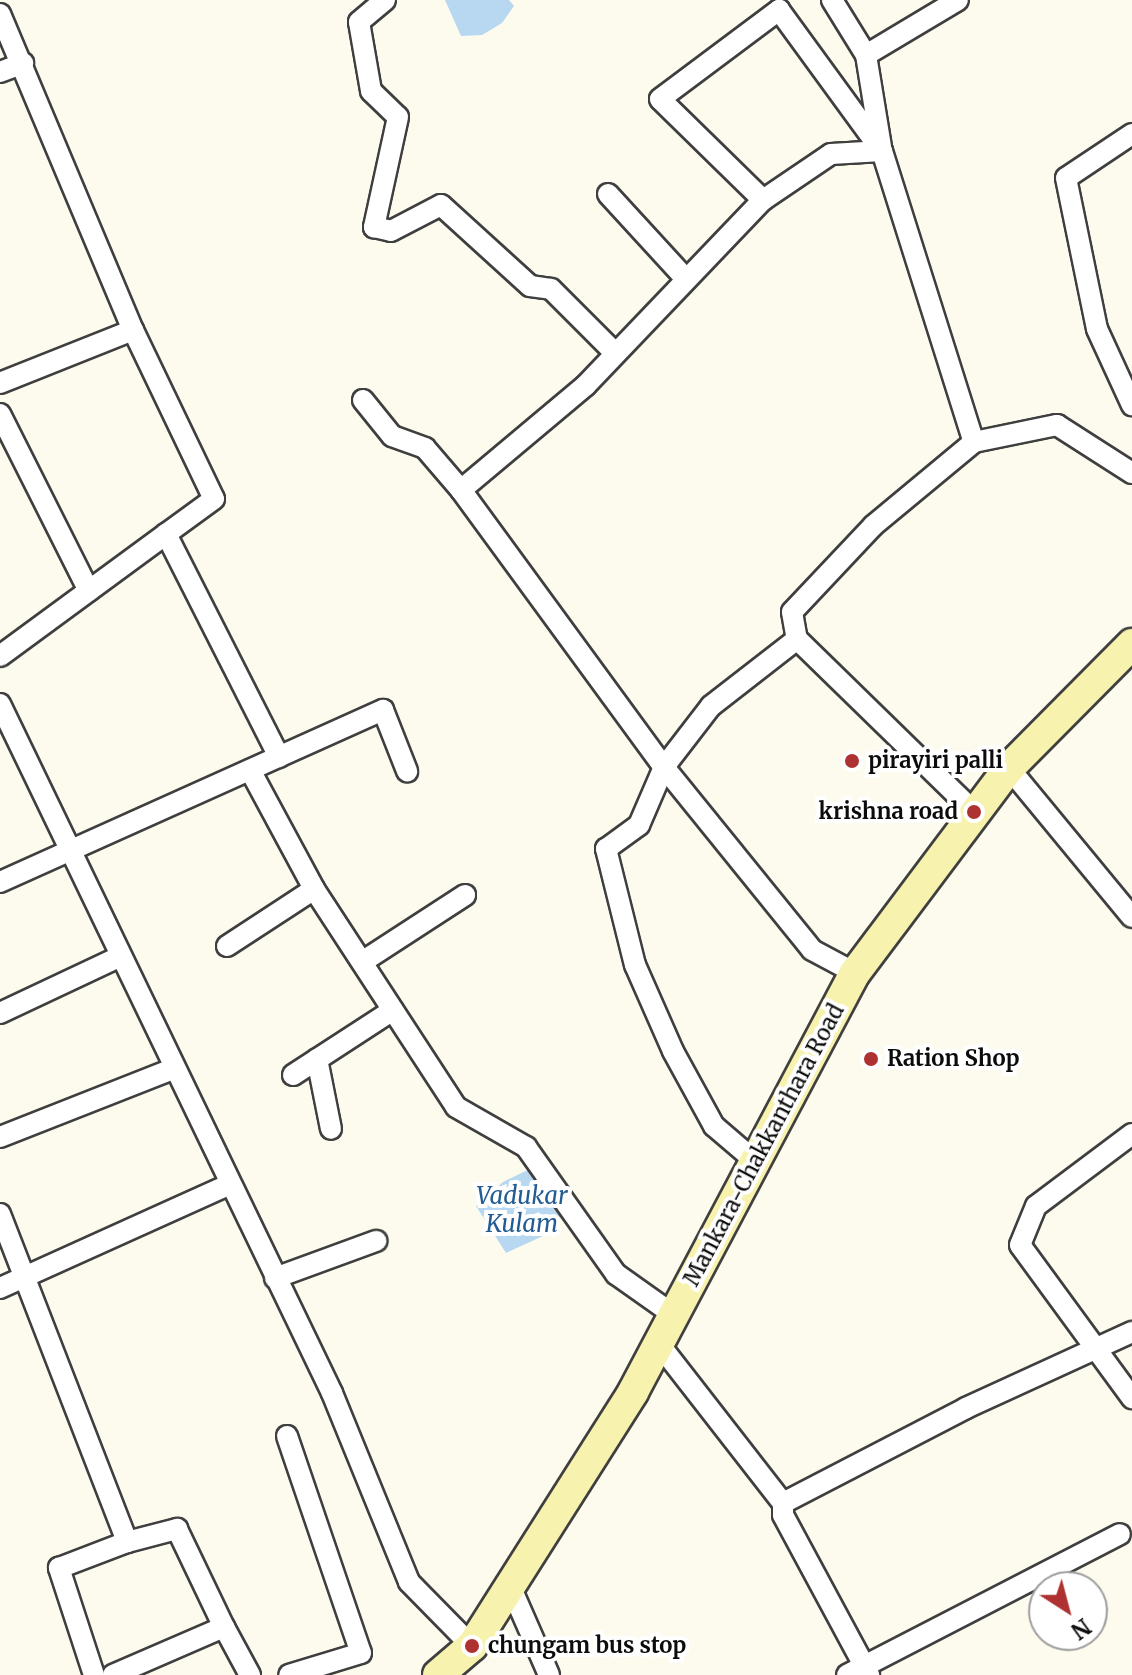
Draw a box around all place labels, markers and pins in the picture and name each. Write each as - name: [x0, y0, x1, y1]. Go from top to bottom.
- place label: pirayiri palli: [868, 748, 1003, 774]
- marker: pirayiri palli: [843, 752, 861, 770]
- place label: krishna road: [819, 799, 958, 825]
- marker: krishna road: [965, 803, 983, 821]
- place label: Ration Shop: [887, 1046, 1019, 1072]
- marker: Ration Shop: [862, 1050, 880, 1068]
- place label: chungam bus stop: [488, 1633, 686, 1659]
- marker: chungam bus stop: [463, 1637, 481, 1655]

